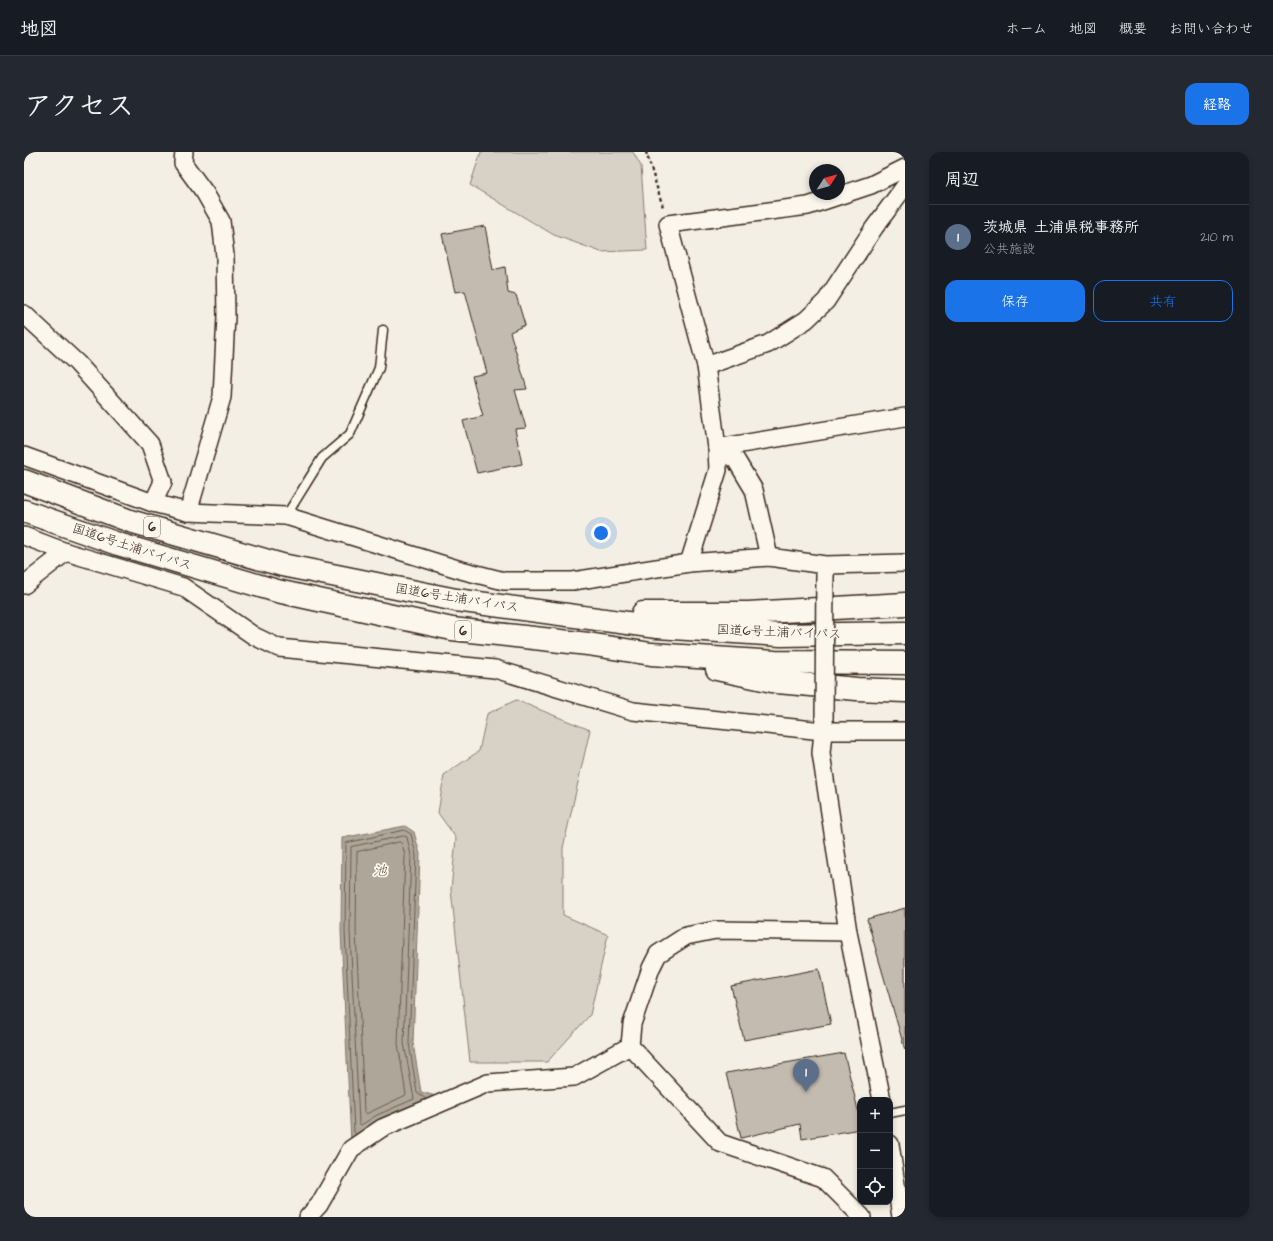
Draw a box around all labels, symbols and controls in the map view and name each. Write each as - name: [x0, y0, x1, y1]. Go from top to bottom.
- text: 地図: [20, 16, 58, 43]
- text: ホーム: [1006, 19, 1047, 39]
- text: 地図: [1069, 19, 1097, 39]
- text: 概要: [1119, 19, 1147, 39]
- text: お問い合わせ: [1169, 19, 1253, 39]
- button: 経路: [1185, 83, 1249, 125]
- text: アクセス: [24, 87, 134, 126]
- north arrow: [809, 164, 845, 200]
- text: 周辺: [945, 168, 979, 192]
- text: 茨城県 土浦県税事務所: [983, 217, 1139, 238]
- text: 1: [957, 228, 959, 246]
- text: 210 m: [1200, 228, 1233, 246]
- text: 公共施設: [983, 240, 1035, 258]
- button: 保存: [945, 280, 1085, 322]
- button: 共有: [1093, 280, 1233, 322]
- road number: 6: [144, 517, 160, 537]
- street label: 国道6号土浦バイパス: [70, 519, 194, 575]
- your location: [591, 523, 611, 543]
- street label: 国道6号土浦バイパス: [394, 579, 520, 617]
- road number: 6: [455, 621, 471, 641]
- street label: 国道6号土浦バイパス: [716, 621, 842, 643]
- water label: 池: [373, 861, 388, 881]
- pin: 1: [793, 1059, 819, 1092]
- map controls: [857, 1097, 893, 1205]
- button: +: [857, 1097, 893, 1133]
- button: −: [857, 1133, 893, 1169]
- button: locate: [857, 1169, 893, 1205]

